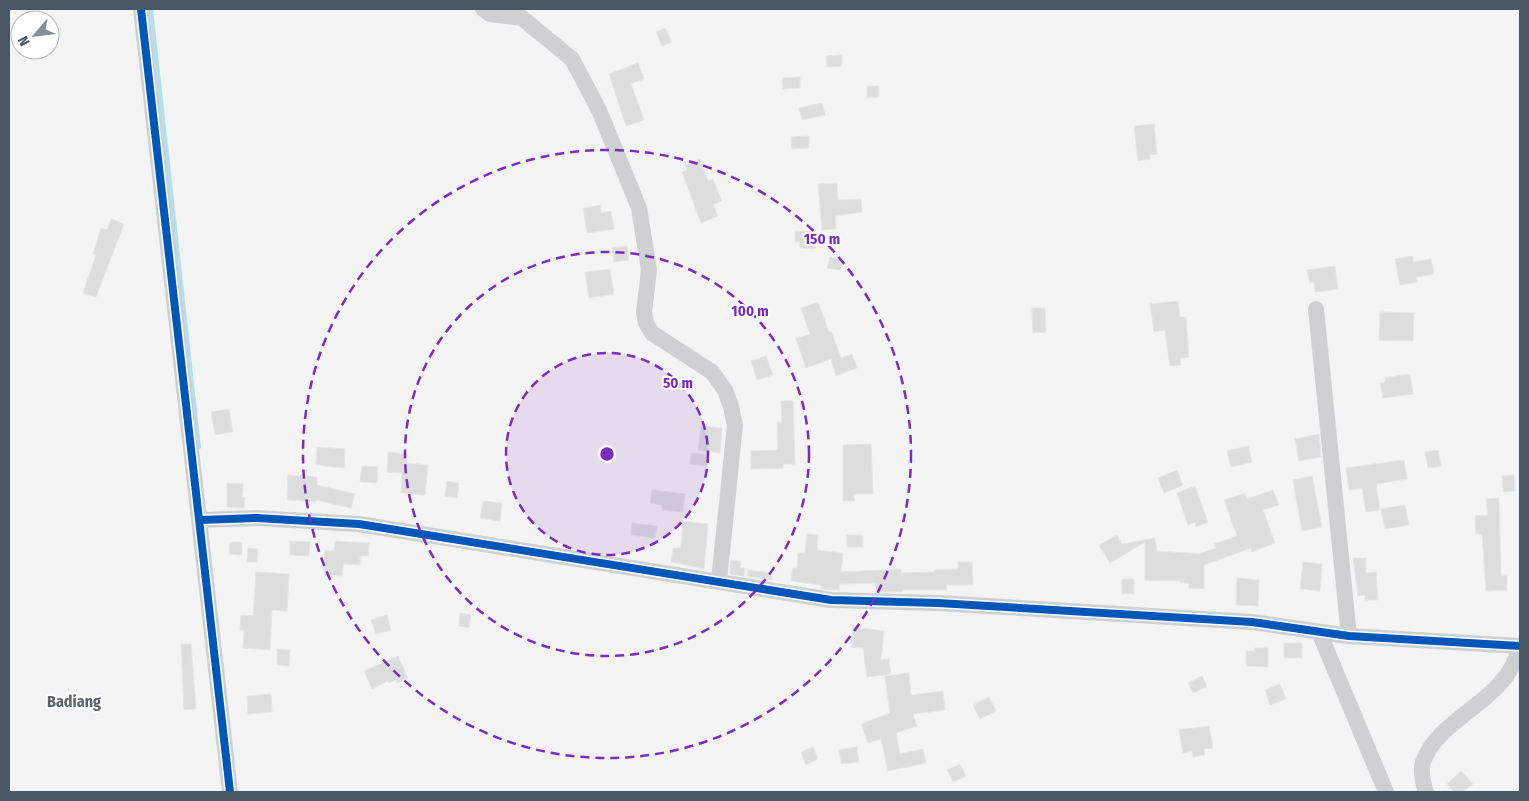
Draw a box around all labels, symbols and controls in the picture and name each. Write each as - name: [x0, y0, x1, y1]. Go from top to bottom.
- north arrow: [10, 10, 60, 60]
- text: N: [14, 33, 33, 49]
- text: 150 m: [804, 230, 840, 248]
- text: 100 m: [731, 302, 769, 320]
- text: 50 m: [663, 374, 693, 392]
- centre of rings: [598, 445, 616, 463]
- district label: Badiang: [47, 692, 101, 711]

